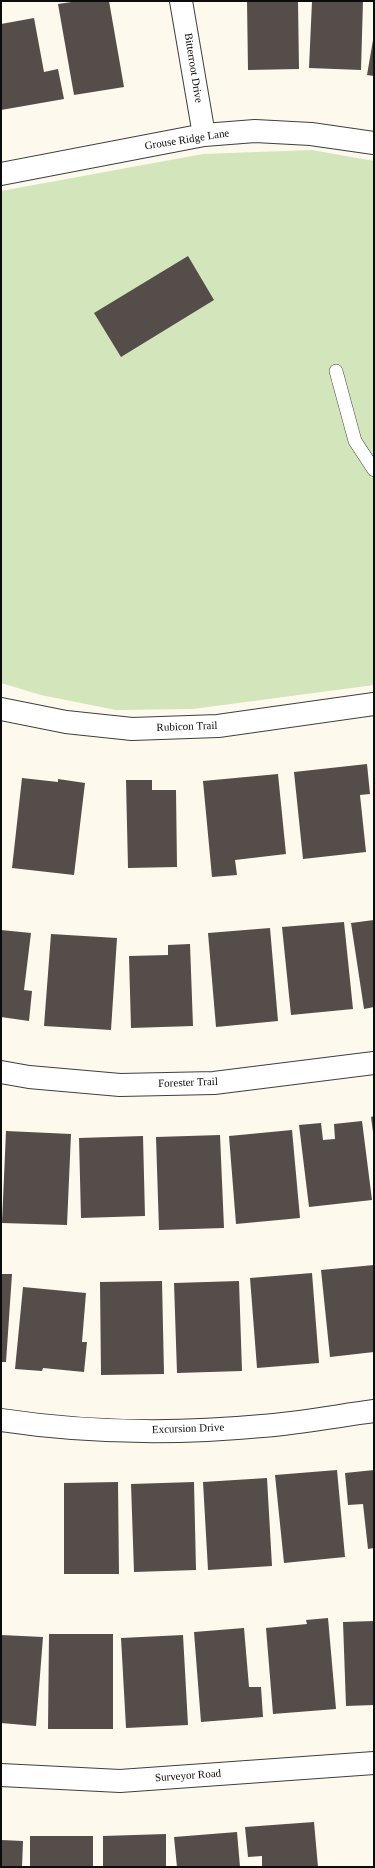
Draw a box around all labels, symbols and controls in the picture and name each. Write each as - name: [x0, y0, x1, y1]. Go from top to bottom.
- street label: Bitterroot Drive: [181, 32, 205, 104]
- street label: Grouse Ridge Lane: [144, 127, 230, 153]
- street label: Rubicon Trail: [156, 719, 218, 735]
- street label: Forester Trail: [158, 1075, 218, 1091]
- street label: Excursion Drive: [152, 1421, 224, 1437]
- street label: Surveyor Road: [154, 1767, 222, 1785]

